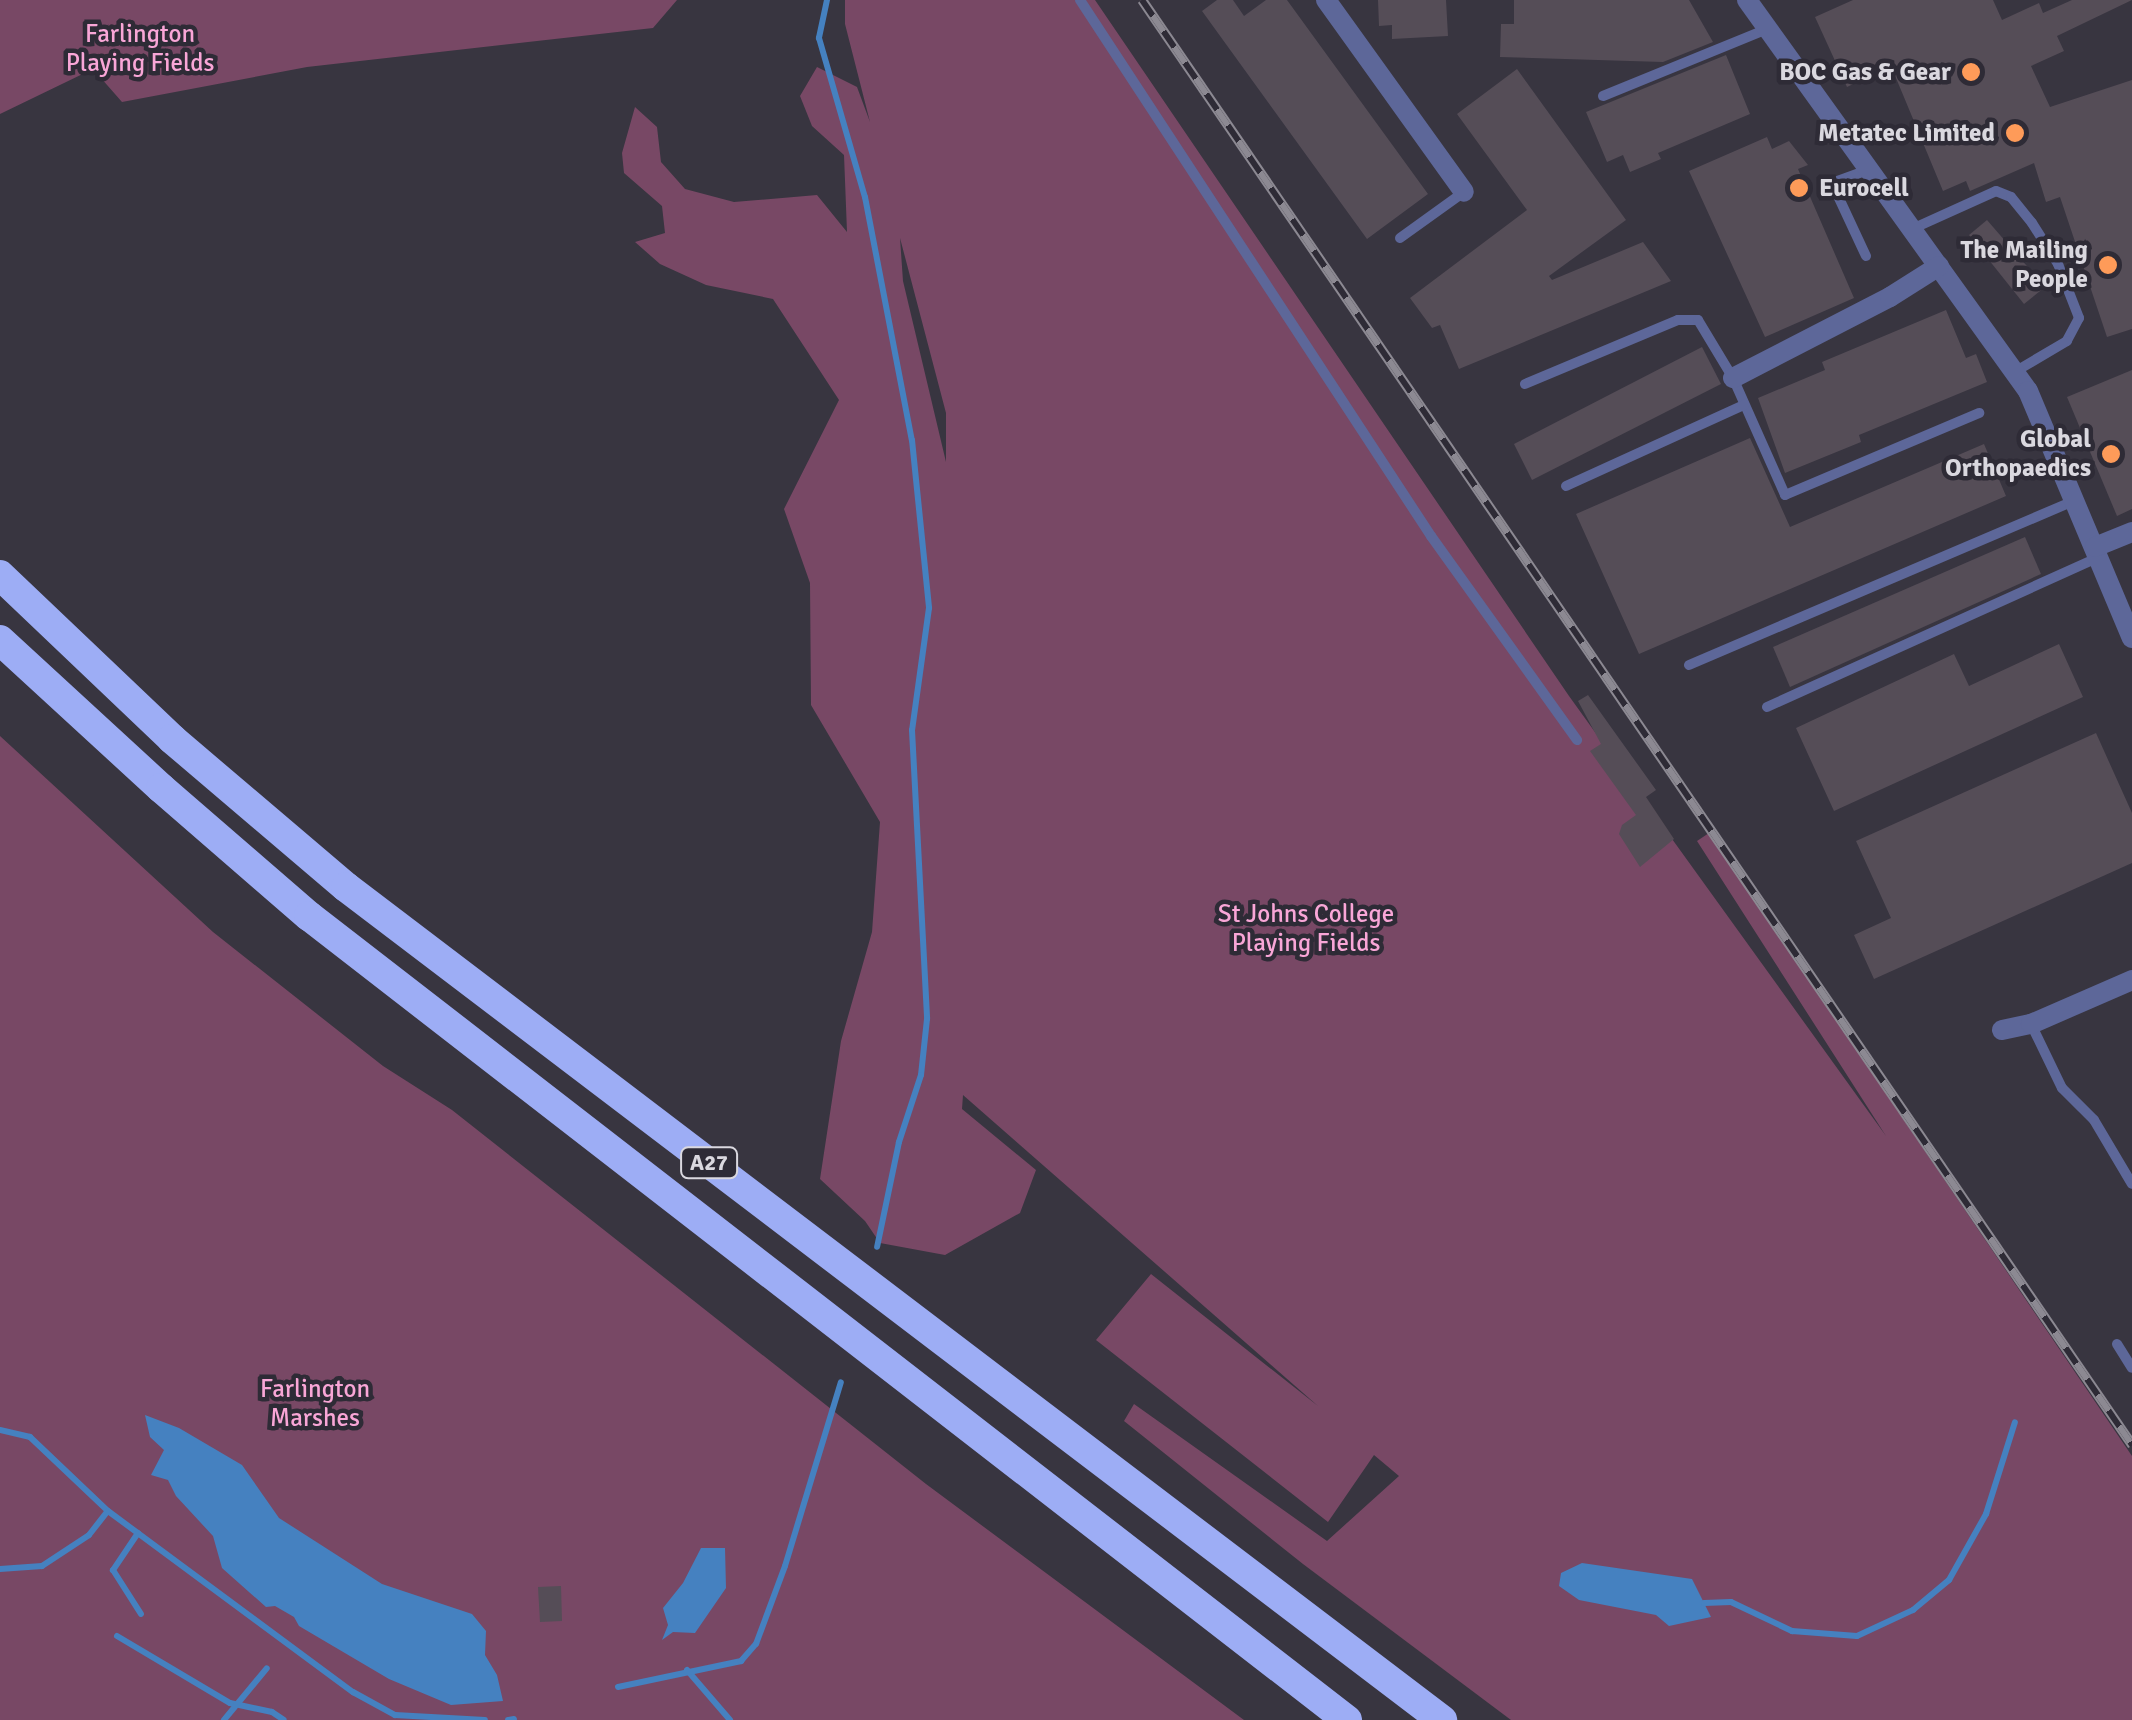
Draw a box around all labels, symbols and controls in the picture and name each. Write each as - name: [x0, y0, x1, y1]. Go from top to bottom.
- park label: Farlington Playing Fields: [66, 20, 214, 79]
- place label: BOC Gas & Gear: [1779, 57, 1951, 87]
- marker: BOC Gas & Gear: [1960, 61, 1982, 83]
- place label: Metatec Limited: [1818, 118, 1995, 148]
- marker: Metatec Limited: [2004, 122, 2026, 144]
- place label: Eurocell: [1819, 173, 1909, 203]
- marker: Eurocell: [1788, 177, 1810, 199]
- place label: The Mailing People: [1961, 236, 2088, 295]
- marker: The Mailing People: [2097, 254, 2119, 276]
- place label: Global Orthopaedics: [1945, 425, 2091, 484]
- marker: Global Orthopaedics: [2100, 443, 2122, 465]
- park label: St Johns College Playing Fields: [1218, 900, 1394, 959]
- road number: A27: [679, 1146, 739, 1180]
- park label: Farlington Marshes: [260, 1375, 370, 1434]

